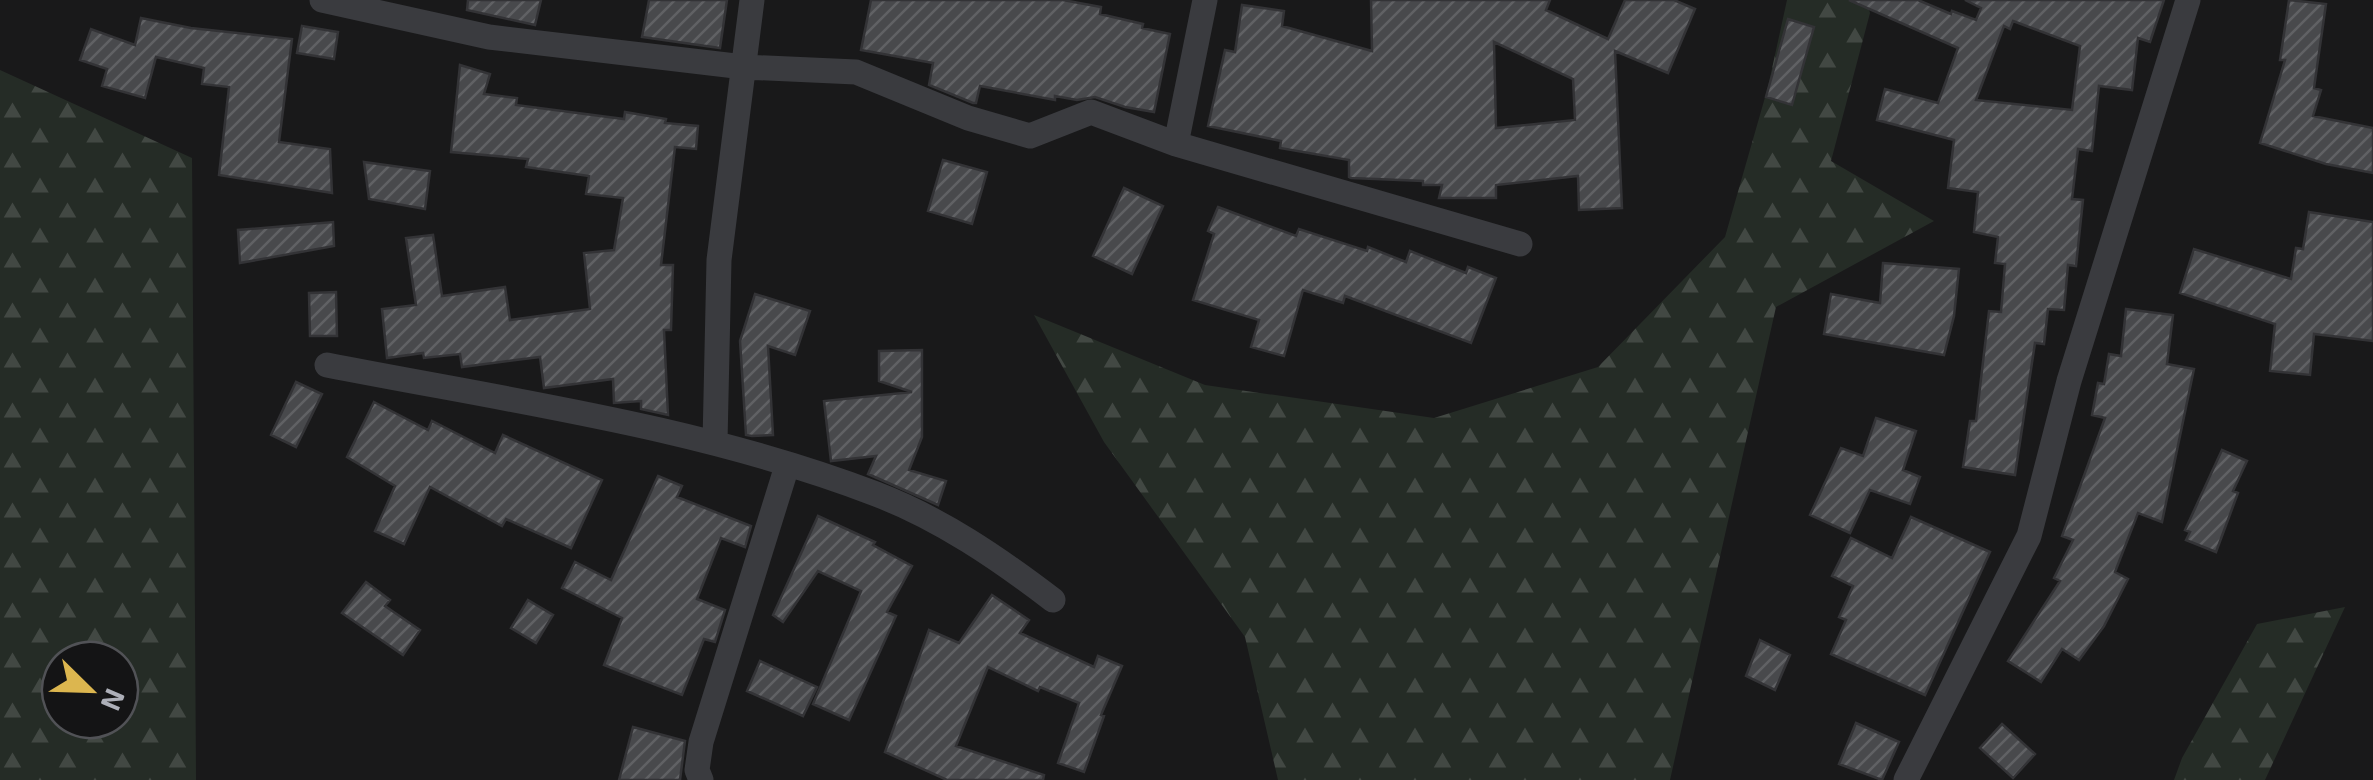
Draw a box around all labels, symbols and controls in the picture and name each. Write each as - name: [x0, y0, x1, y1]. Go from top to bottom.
- north arrow: [40, 640, 140, 740]
- text: N: [94, 684, 134, 716]

